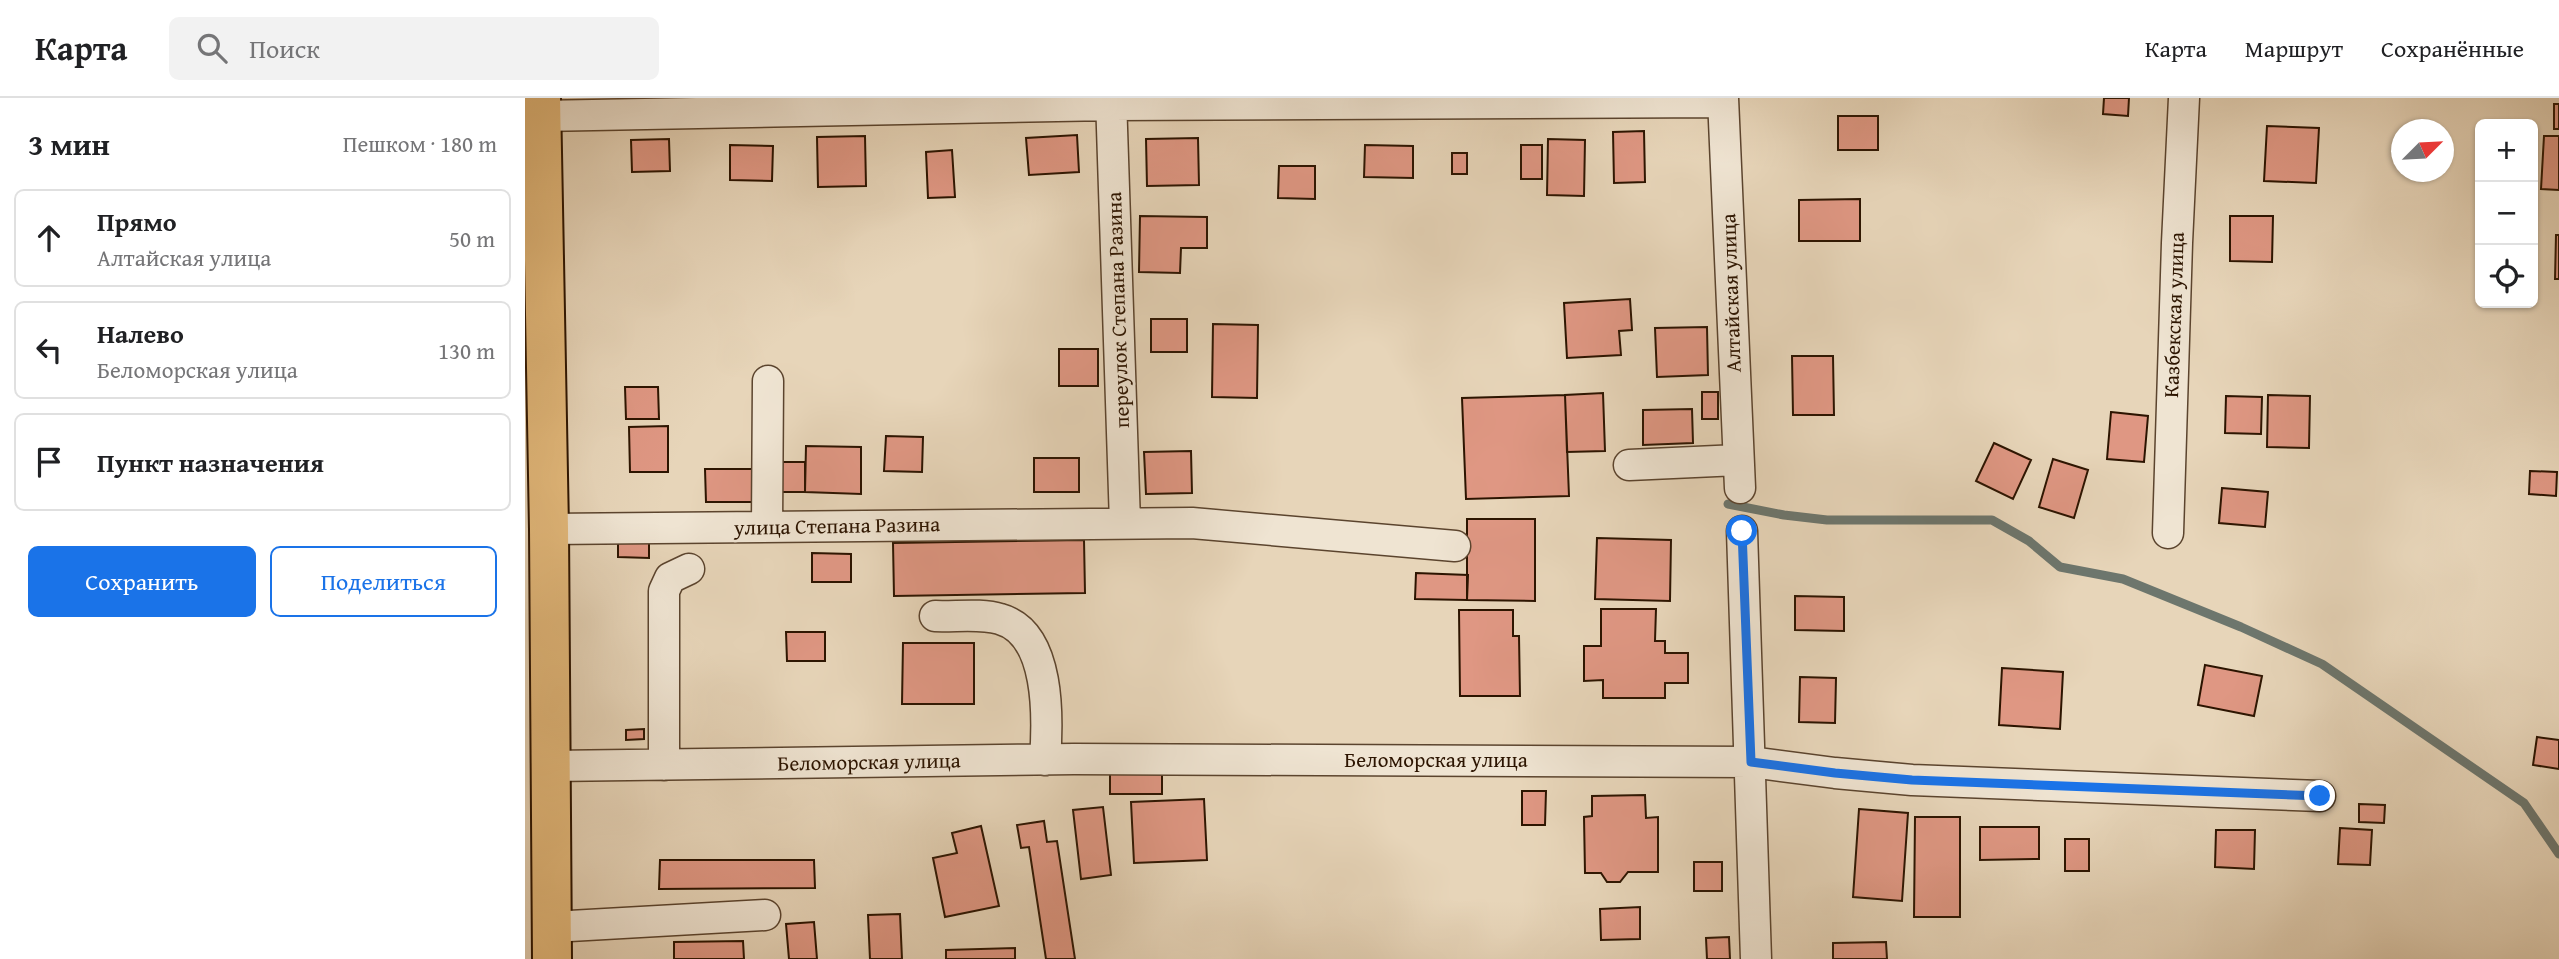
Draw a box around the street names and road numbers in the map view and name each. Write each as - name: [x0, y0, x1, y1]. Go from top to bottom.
- street label: переулок Степана Разина: [1098, 191, 1137, 429]
- street label: Алтайская улица: [1712, 213, 1749, 373]
- street label: Казбекская улица: [2155, 232, 2192, 398]
- street label: улица Степана Разина: [733, 508, 940, 543]
- street label: Беломорская улица: [777, 744, 961, 779]
- street label: Беломорская улица: [1344, 744, 1528, 775]

